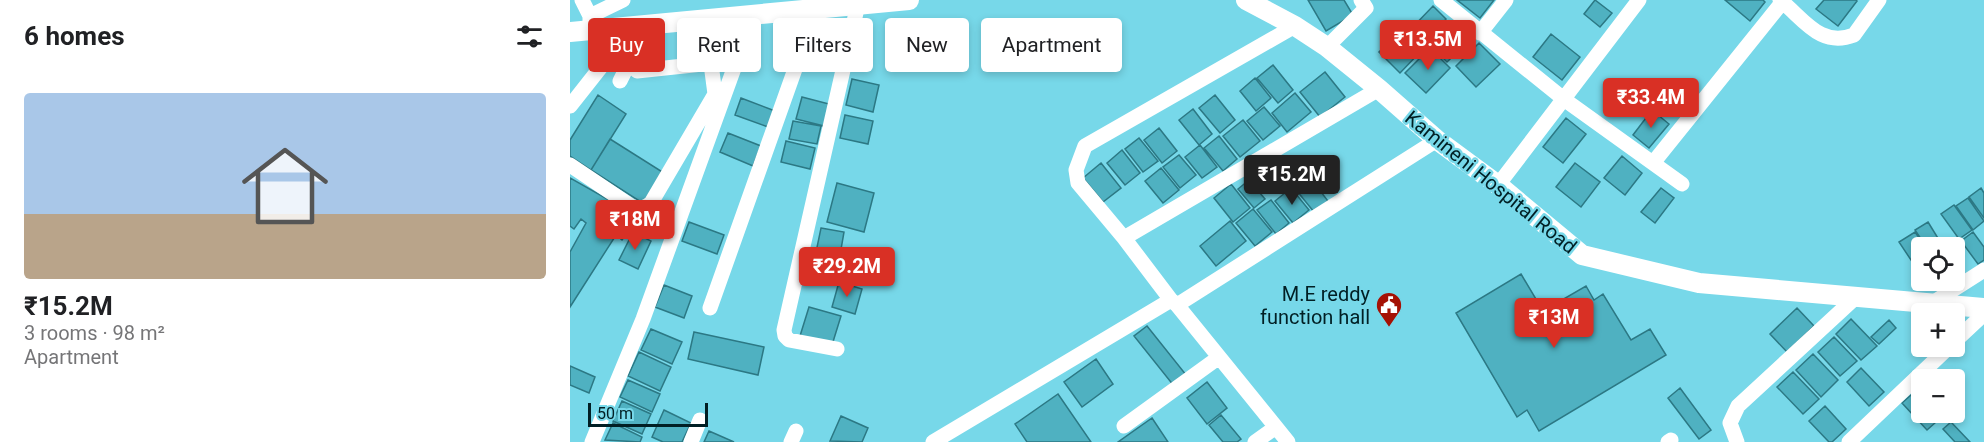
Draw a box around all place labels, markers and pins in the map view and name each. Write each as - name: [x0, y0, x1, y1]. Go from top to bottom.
- pin: ₹13.5M: [1379, 20, 1477, 71]
- pin: ₹33.4M: [1602, 78, 1700, 129]
- pin: ₹15.2M: [1243, 155, 1341, 206]
- pin: ₹18M: [599, 200, 671, 251]
- pin: ₹29.2M: [798, 247, 896, 298]
- place label: M.E reddy function hall: [1260, 282, 1371, 329]
- public building icon: M.E reddy function hall: [1374, 290, 1404, 328]
- pin: ₹13M: [1518, 298, 1590, 349]

